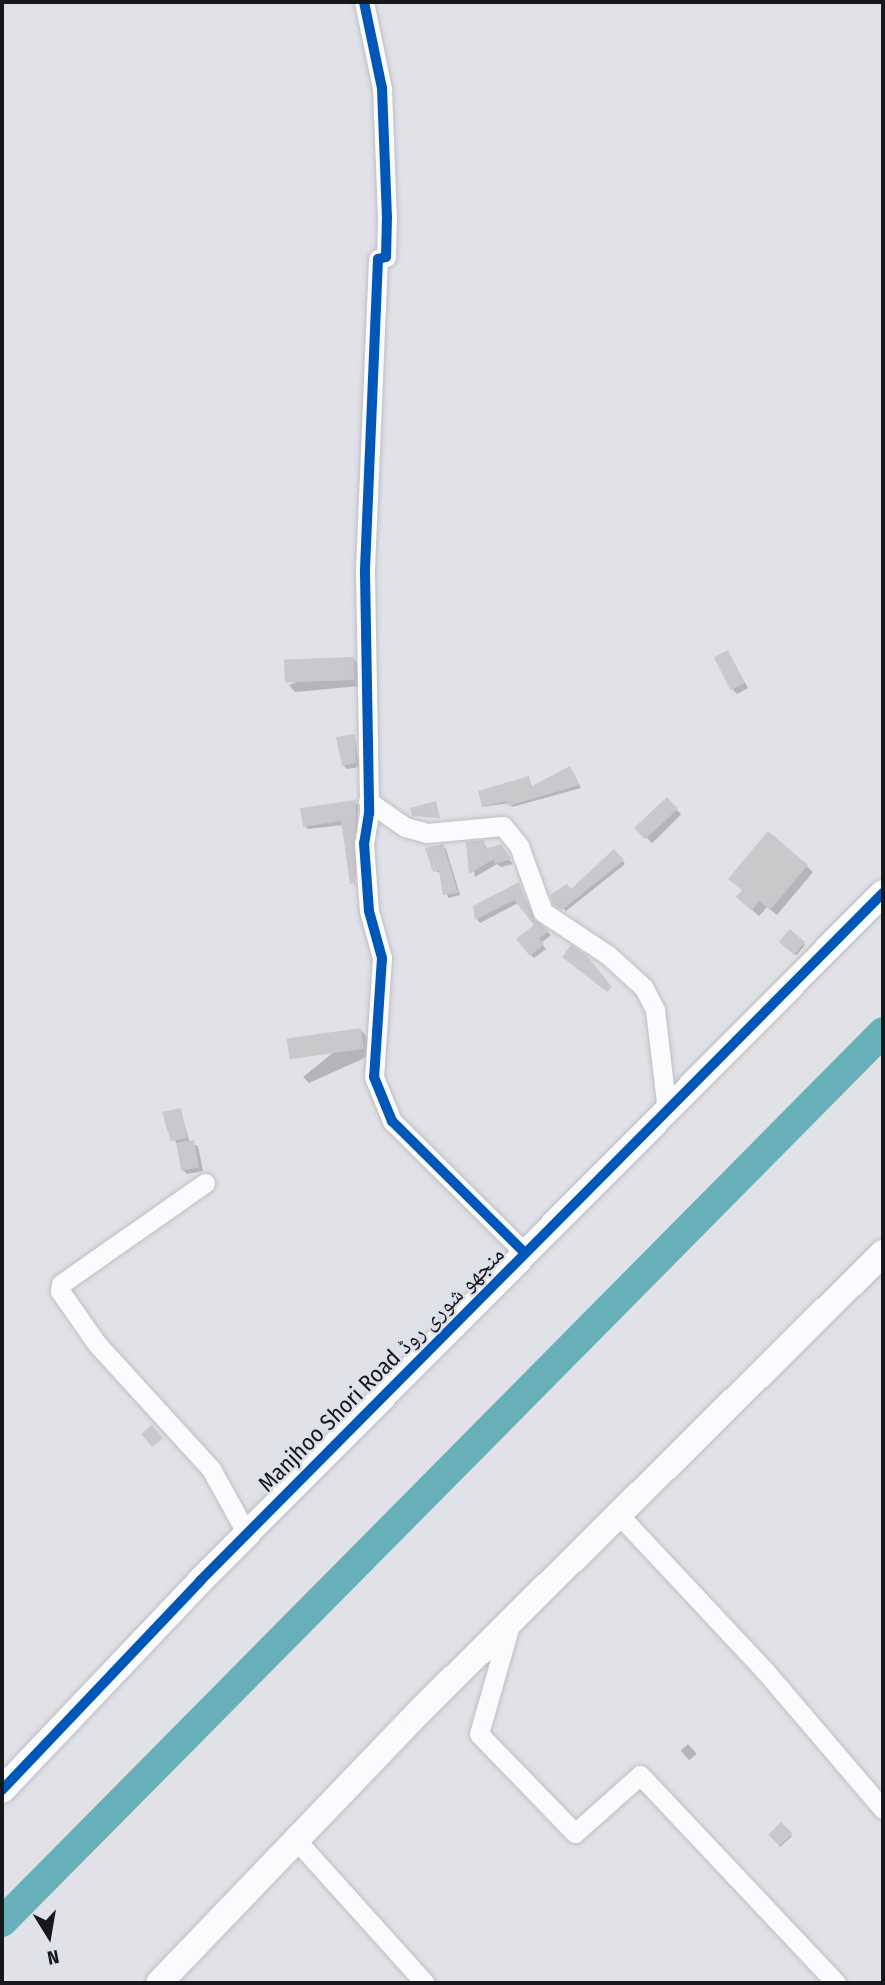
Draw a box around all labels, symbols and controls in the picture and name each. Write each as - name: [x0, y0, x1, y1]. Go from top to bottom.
- street label: Manjhoo Shori Road منجھو شوری روڈ: [252, 1240, 510, 1498]
- north arrow: [14, 1901, 84, 1971]
- text: N: [45, 1945, 61, 1969]

